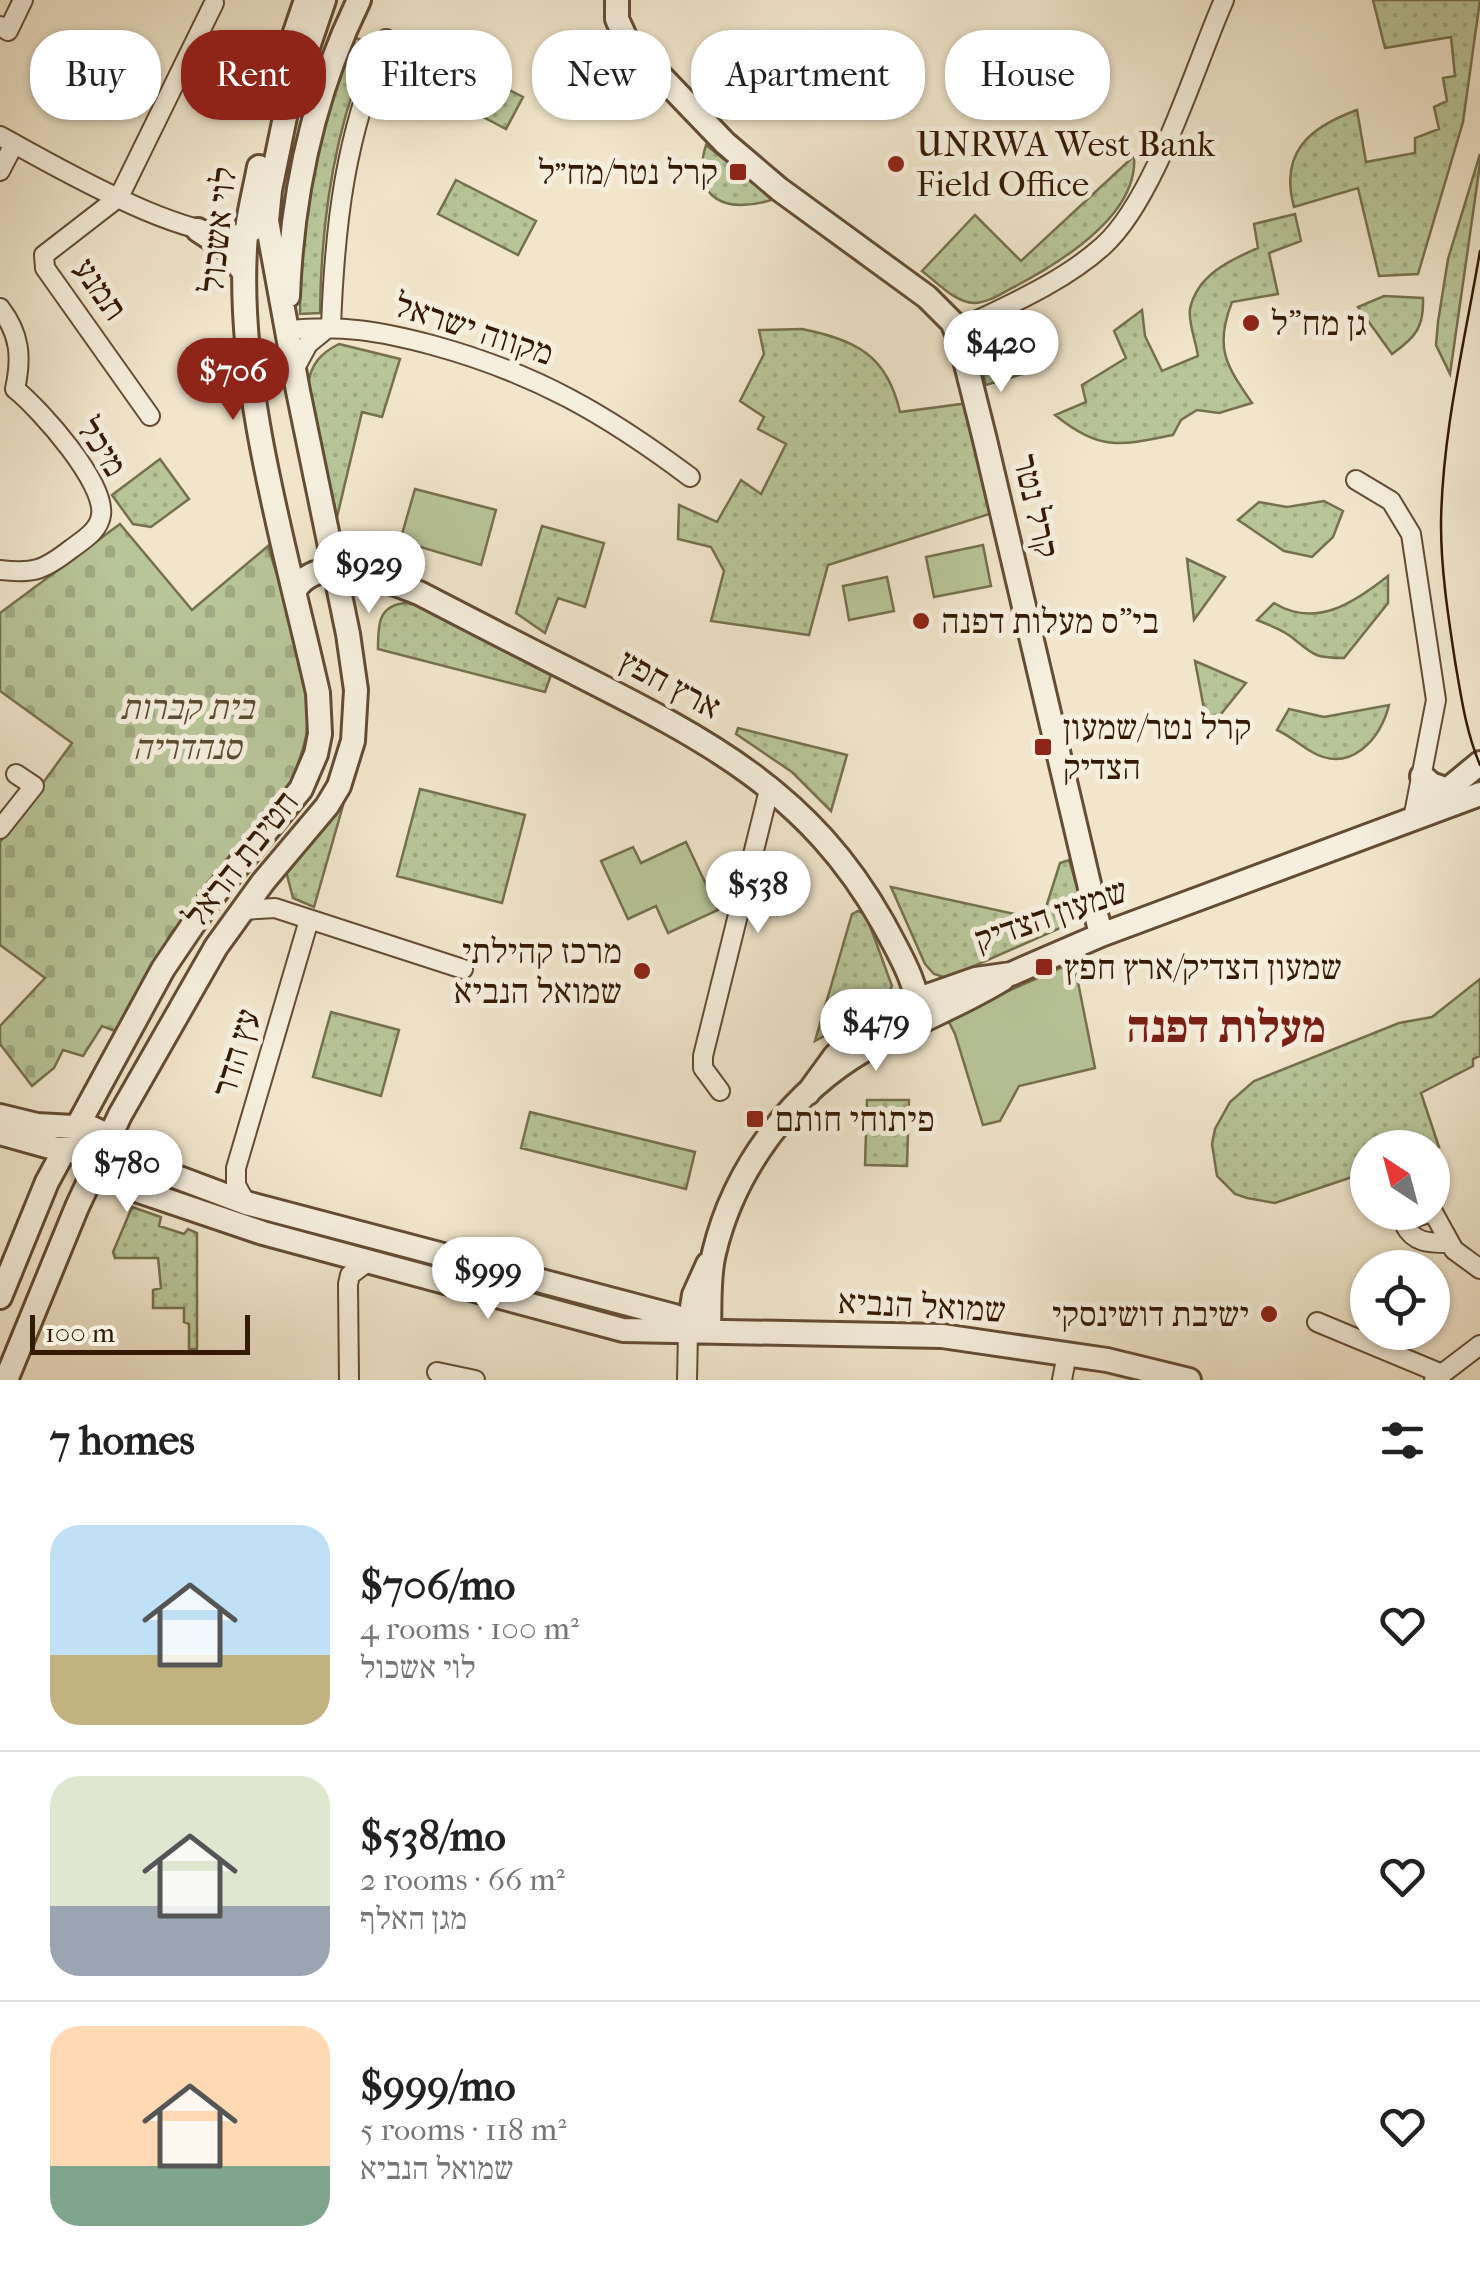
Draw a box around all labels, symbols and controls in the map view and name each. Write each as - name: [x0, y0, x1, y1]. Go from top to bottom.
- chip: Buy: [30, 30, 161, 120]
- chip: Rent: [181, 30, 326, 120]
- chip: Filters: [346, 30, 512, 120]
- chip: New: [532, 30, 671, 120]
- chip: Apartment: [691, 30, 925, 120]
- chip: House: [945, 30, 1110, 120]
- place label: UNRWA West Bank Field Office: [916, 124, 1216, 205]
- place label: קרל נטר/מח״ל: [538, 152, 718, 193]
- marker: UNRWA West Bank Field Office: [885, 153, 907, 175]
- marker: קרל נטר/מח״ל: [727, 161, 749, 183]
- street label: לוי אשכול: [191, 165, 245, 295]
- street label: תמנע: [64, 250, 136, 328]
- street label: מקווה ישראל: [389, 284, 559, 374]
- place label: גן מח"ל: [1271, 303, 1367, 344]
- pin: $420: [942, 310, 1060, 395]
- marker: גן מח"ל: [1240, 312, 1262, 334]
- text: $420: [966, 324, 1036, 361]
- pin: $706: [174, 338, 292, 423]
- text: $706: [199, 352, 267, 389]
- street label: מיכל: [68, 410, 136, 484]
- street label: קרל נטר: [1004, 450, 1068, 562]
- pin: $929: [310, 531, 428, 616]
- text: $929: [335, 545, 403, 582]
- place label: בי"ס מעלות דפנה: [941, 601, 1159, 642]
- marker: בי"ס מעלות דפנה: [910, 610, 932, 632]
- street label: ארץ חפץ: [612, 640, 728, 728]
- park label: בית קברות סנהדריה: [120, 687, 256, 768]
- place label: קרל נטר/שמעון הצדיק: [1063, 707, 1251, 788]
- marker: קרל נטר/שמעון הצדיק: [1032, 736, 1054, 758]
- street label: חטיבת הראל: [175, 782, 307, 936]
- pin: $538: [699, 851, 817, 936]
- text: $538: [728, 865, 788, 902]
- street label: שמעון הצדיק: [969, 870, 1133, 960]
- place label: מרכז קהילתי שמואל הנביא: [454, 931, 622, 1012]
- place label: שמעון הצדיק/ארץ חפץ: [1064, 947, 1342, 988]
- marker: שמעון הצדיק/ארץ חפץ: [1033, 956, 1055, 978]
- marker: מרכז קהילתי שמואל הנביא: [631, 960, 653, 982]
- pin: $479: [817, 989, 935, 1074]
- district label: מעלות דפנה: [1126, 1001, 1326, 1054]
- text: $479: [842, 1003, 910, 1040]
- street label: עץ הדר: [203, 1004, 269, 1102]
- place label: פיתוחי חותם: [775, 1099, 935, 1140]
- marker: פיתוחי חותם: [744, 1108, 766, 1130]
- pin: $780: [68, 1130, 186, 1215]
- north arrow: [1350, 1130, 1450, 1230]
- map controls: [1350, 1130, 1450, 1350]
- text: $780: [94, 1144, 160, 1181]
- pin: $999: [429, 1237, 547, 1322]
- button: locate: [1350, 1250, 1450, 1350]
- text: $999: [454, 1251, 522, 1288]
- street label: שמואל הנביא: [837, 1281, 1007, 1331]
- place label: ישיבת דושינסקי: [1052, 1294, 1249, 1335]
- marker: ישיבת דושינסקי: [1258, 1303, 1280, 1325]
- scale bar: [30, 1310, 250, 1354]
- text: 100 m: [45, 1316, 115, 1349]
- icon: filters: [1375, 1413, 1430, 1468]
- text: 7 homes: [50, 1416, 195, 1465]
- text: $706/mo: [360, 1561, 515, 1610]
- icon: home: [130, 1565, 250, 1685]
- icon: heart: [1375, 1598, 1430, 1653]
- text: 4 rooms · 100 m²: [360, 1610, 579, 1647]
- text: לוי אשכול: [360, 1649, 476, 1686]
- text: $538/mo: [360, 1812, 506, 1861]
- icon: home: [130, 1816, 250, 1936]
- icon: heart: [1375, 1849, 1430, 1904]
- text: 2 rooms · 66 m²: [360, 1861, 565, 1898]
- text: מגן האלף: [360, 1900, 467, 1937]
- text: $999/mo: [360, 2062, 515, 2111]
- icon: home: [130, 2066, 250, 2186]
- icon: heart: [1375, 2099, 1430, 2154]
- text: 5 rooms · 118 m²: [360, 2111, 566, 2148]
- text: שמואל הנביא: [360, 2150, 514, 2187]

